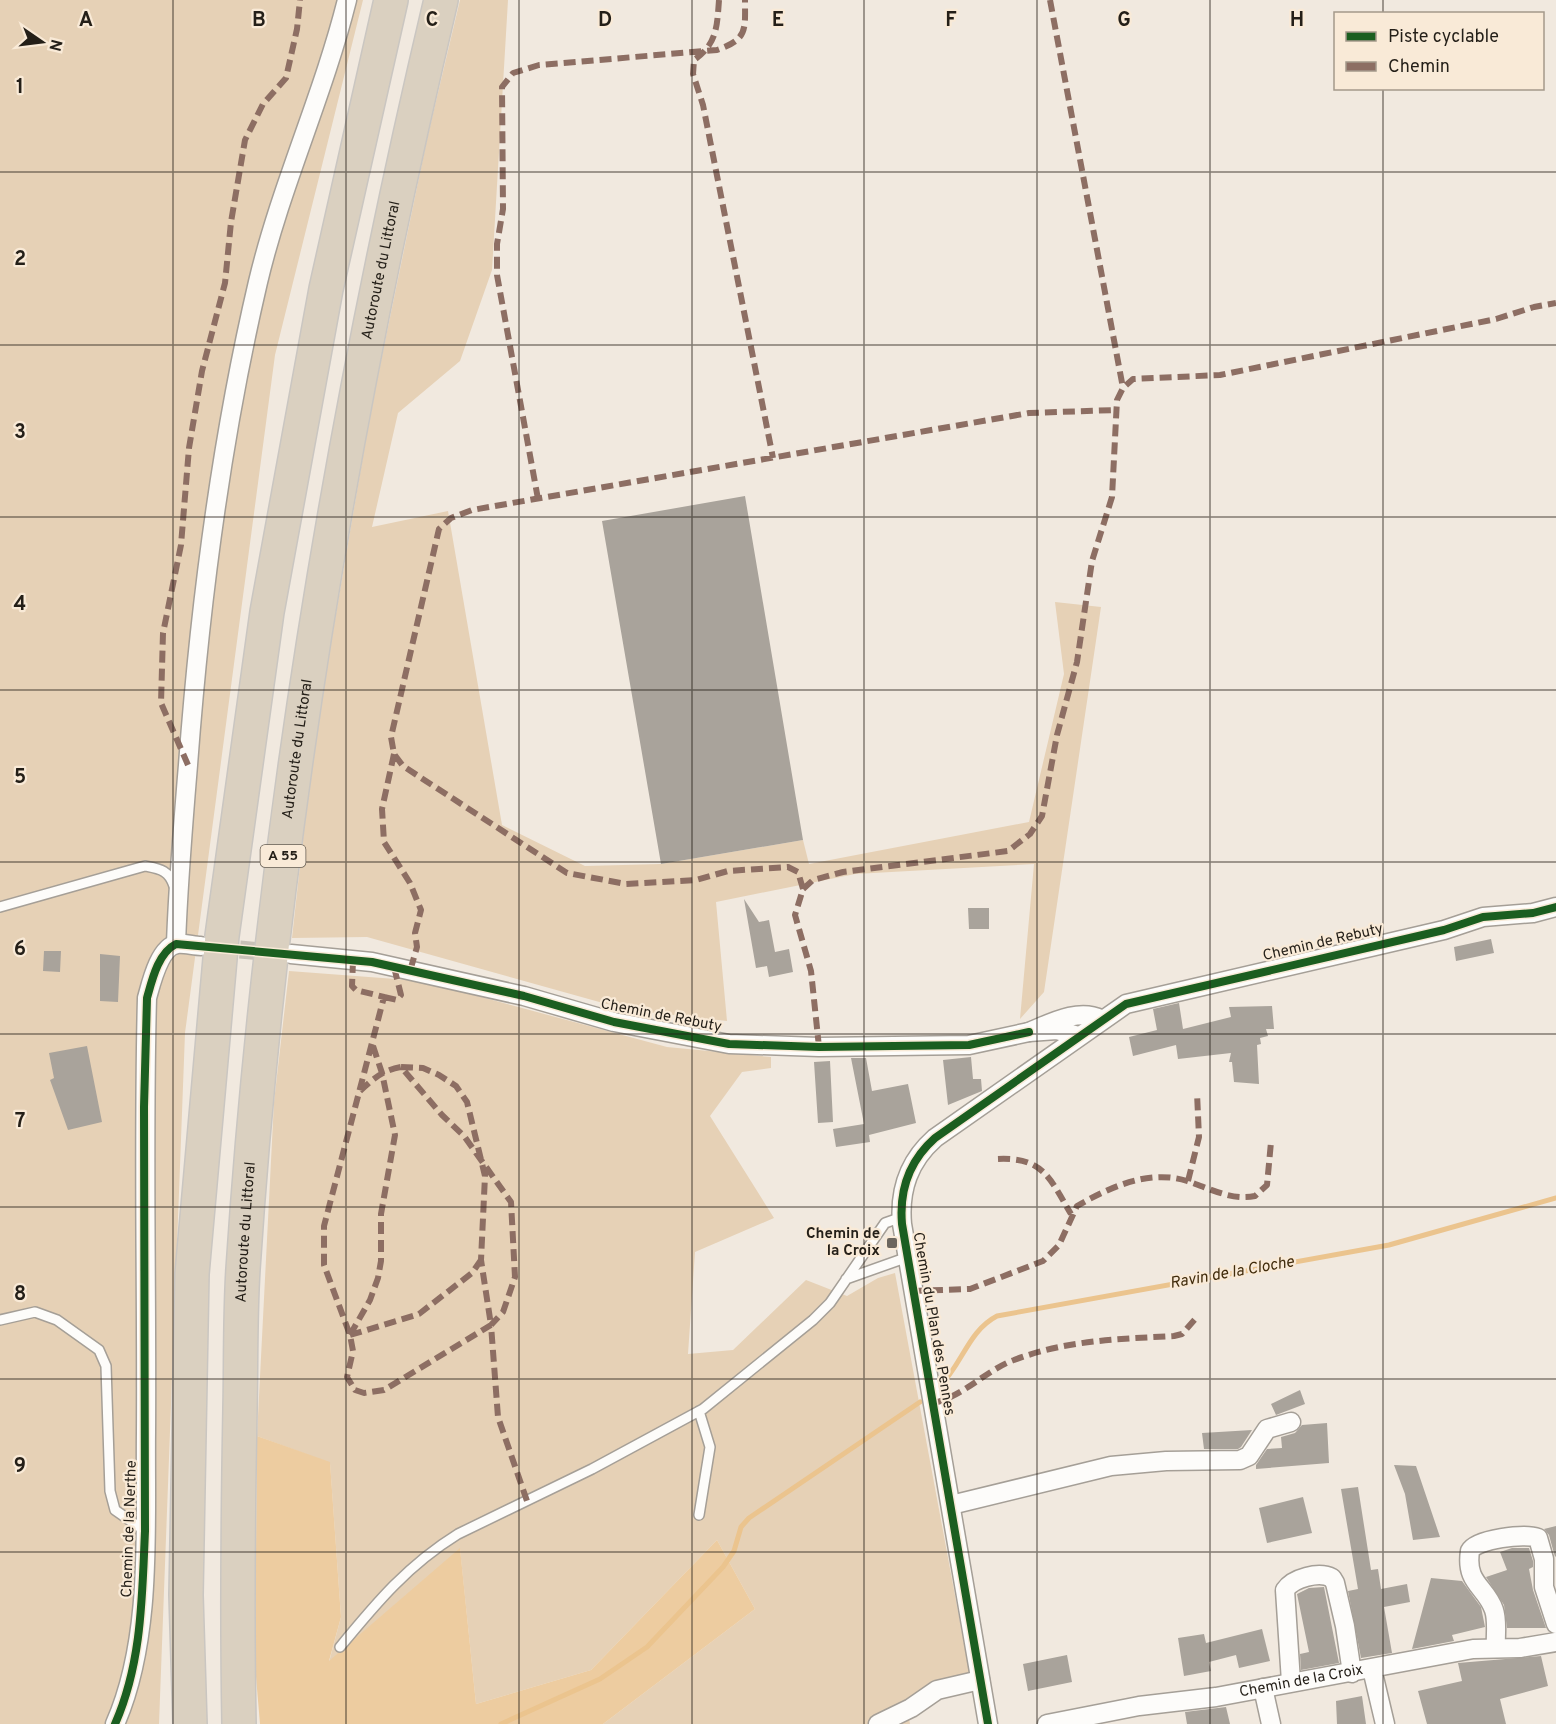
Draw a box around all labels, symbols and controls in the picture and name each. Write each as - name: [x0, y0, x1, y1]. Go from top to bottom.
- text: A: [79, 8, 93, 34]
- text: B: [252, 8, 266, 34]
- text: C: [426, 8, 438, 34]
- text: D: [598, 8, 612, 34]
- text: E: [772, 8, 784, 34]
- text: F: [945, 8, 957, 34]
- text: G: [1117, 8, 1131, 34]
- text: H: [1290, 8, 1304, 34]
- north arrow: [12, 12, 72, 72]
- legend: [1334, 12, 1544, 90]
- text: Piste cyclable: [1388, 26, 1499, 49]
- text: N: [44, 37, 66, 53]
- text: Chemin: [1388, 56, 1450, 79]
- text: 1: [16, 75, 24, 101]
- street label: Autoroute du Littoral: [358, 199, 405, 341]
- text: 2: [14, 247, 26, 273]
- text: 3: [14, 420, 26, 446]
- text: 4: [14, 592, 26, 618]
- street label: Autoroute du Littoral: [278, 678, 317, 820]
- text: 5: [14, 765, 26, 791]
- road number: A 55: [260, 845, 306, 867]
- street label: Chemin de Rebuty: [1261, 920, 1385, 966]
- text: 6: [14, 937, 26, 963]
- street label: Chemin de Rebuty: [599, 995, 723, 1037]
- text: 7: [15, 1109, 25, 1135]
- street label: Autoroute du Littoral: [232, 1161, 260, 1303]
- place label: Chemin de la Croix: [806, 1225, 880, 1261]
- street label: Chemin du Plan des Pennes: [908, 1231, 958, 1417]
- marker: Chemin de la Croix: [885, 1236, 899, 1250]
- water label: Ravin de la Cloche: [1168, 1252, 1297, 1294]
- text: 8: [14, 1282, 26, 1308]
- text: 9: [14, 1454, 26, 1480]
- street label: Chemin de la Nerthe: [118, 1460, 142, 1598]
- street label: Chemin de la Croix: [1238, 1660, 1365, 1702]

